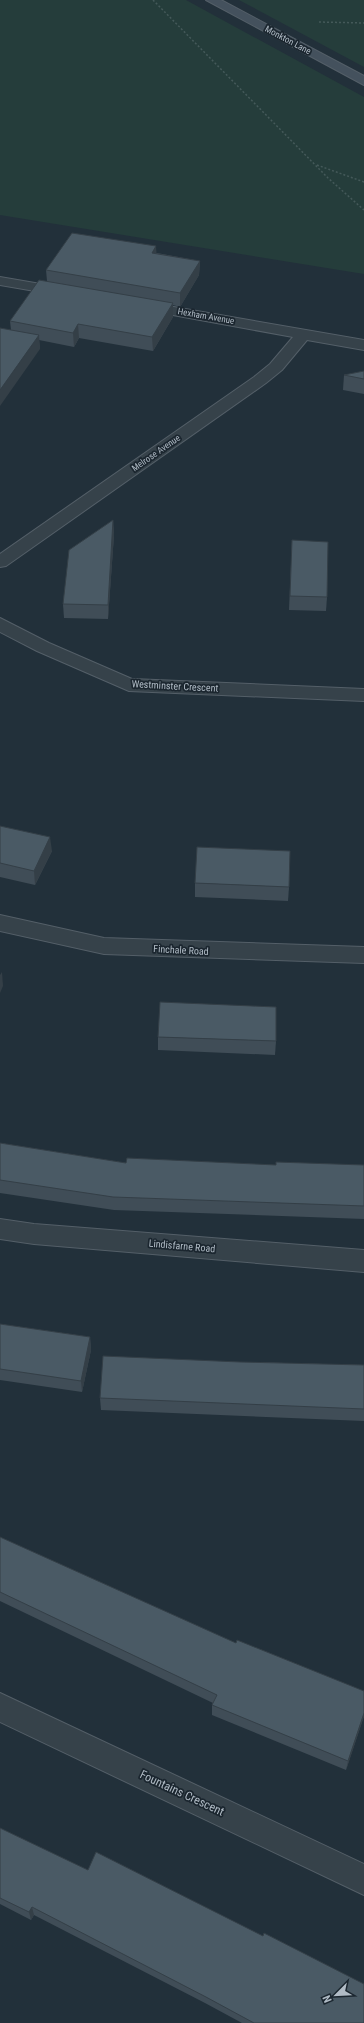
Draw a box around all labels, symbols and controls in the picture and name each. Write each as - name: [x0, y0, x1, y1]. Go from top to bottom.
- street label: Monkton Lane: [263, 24, 313, 56]
- street label: Hexham Avenue: [177, 306, 235, 326]
- street label: Melrose Avenue: [130, 433, 182, 473]
- street label: Westminster Crescent: [131, 678, 219, 694]
- street label: Finchale Road: [153, 943, 209, 957]
- street label: Lindisfarne Road: [148, 1238, 216, 1254]
- street label: Fountains Crescent: [138, 1767, 227, 1819]
- north arrow: [316, 1975, 356, 2015]
- text: N: [320, 1993, 335, 2005]

